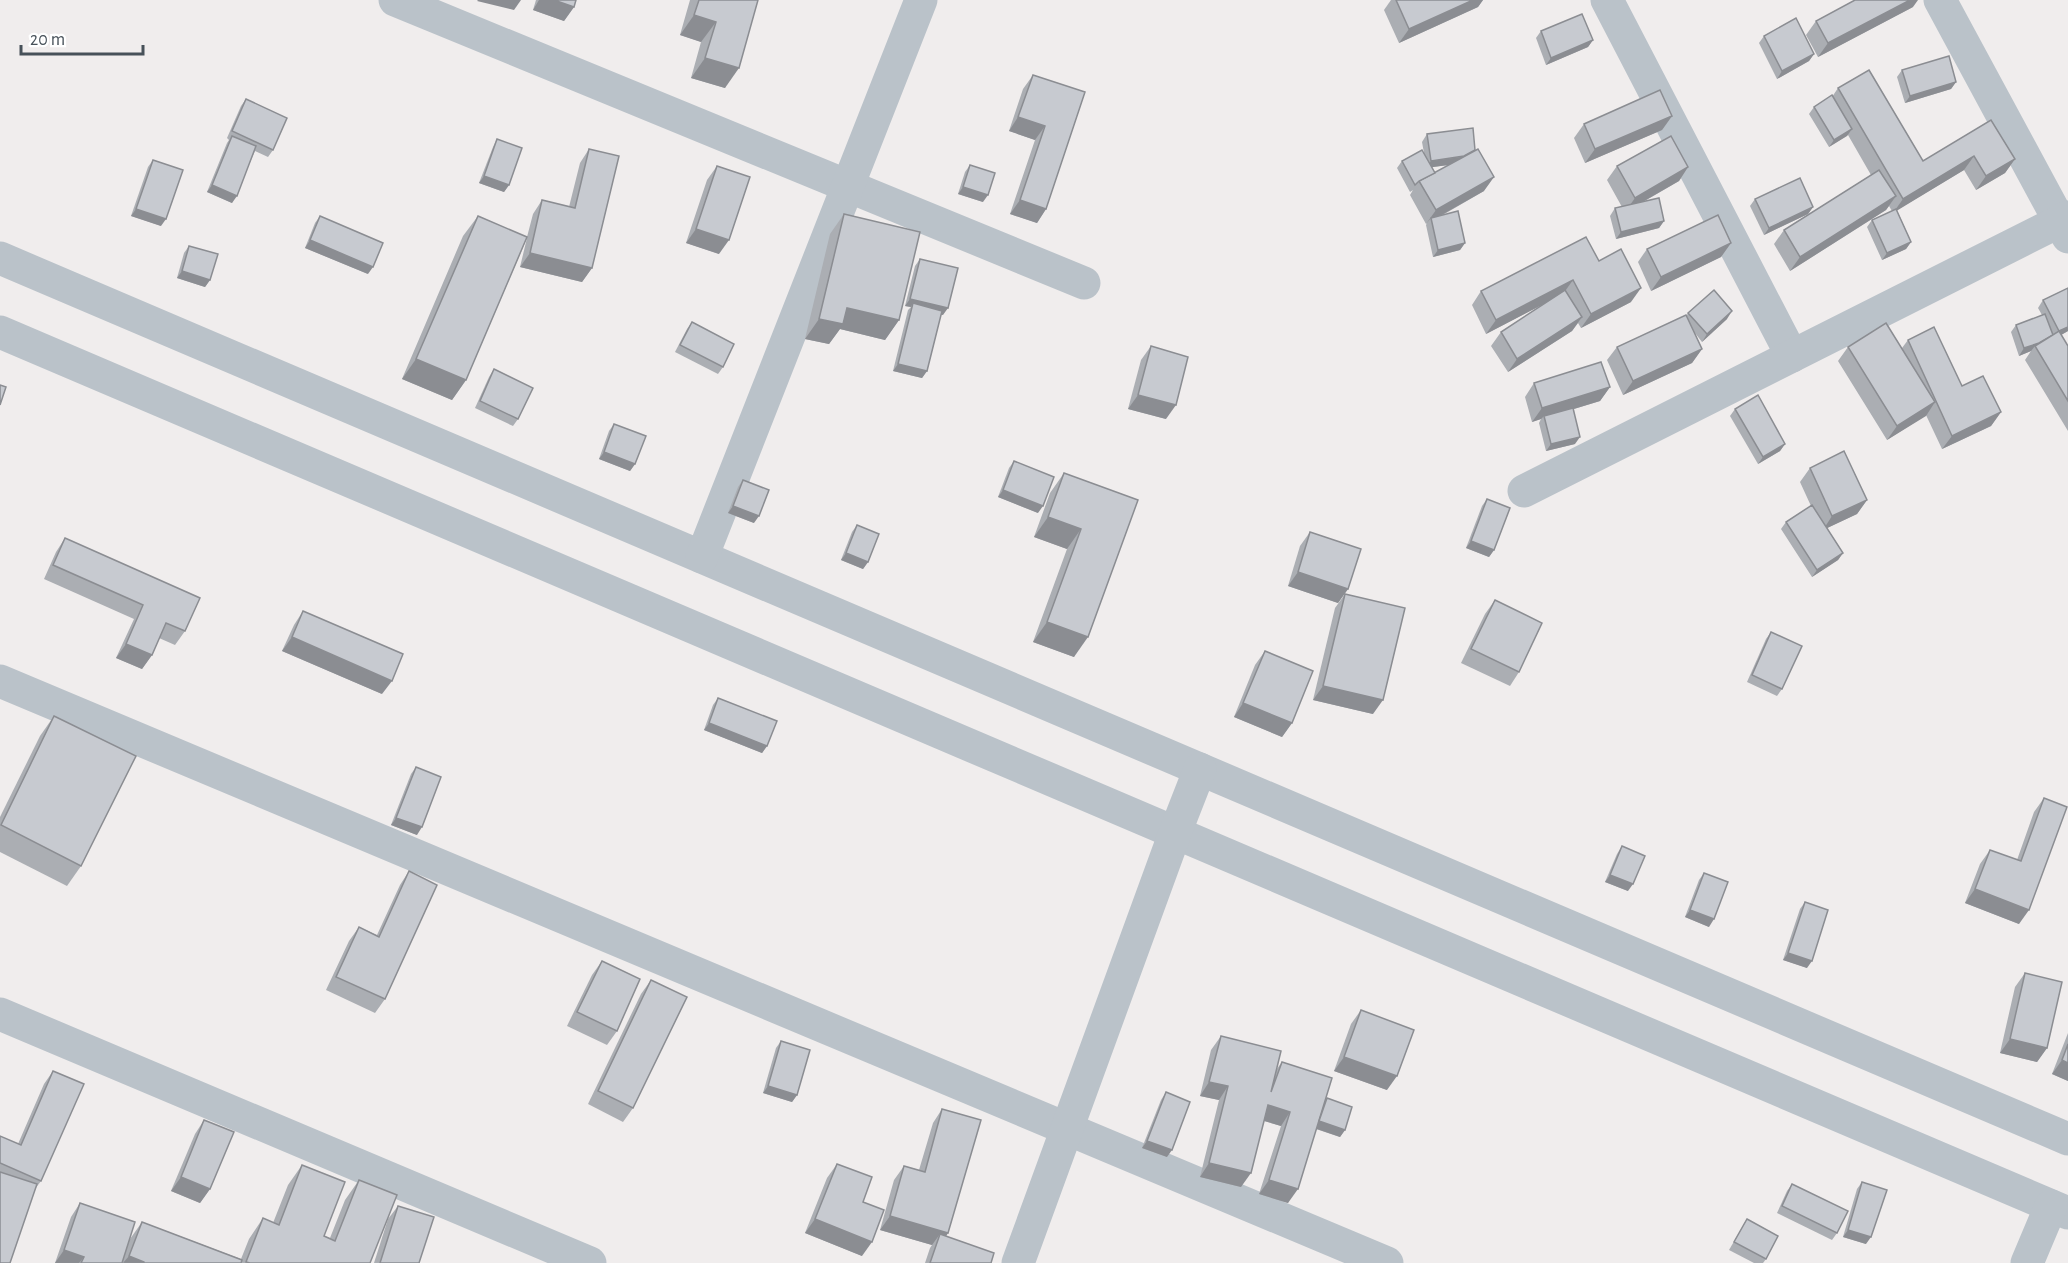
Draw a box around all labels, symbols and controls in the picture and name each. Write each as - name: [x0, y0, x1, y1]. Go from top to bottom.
- scale bar: [21, 18, 142, 56]
- text: 20 m: [30, 31, 65, 49]

